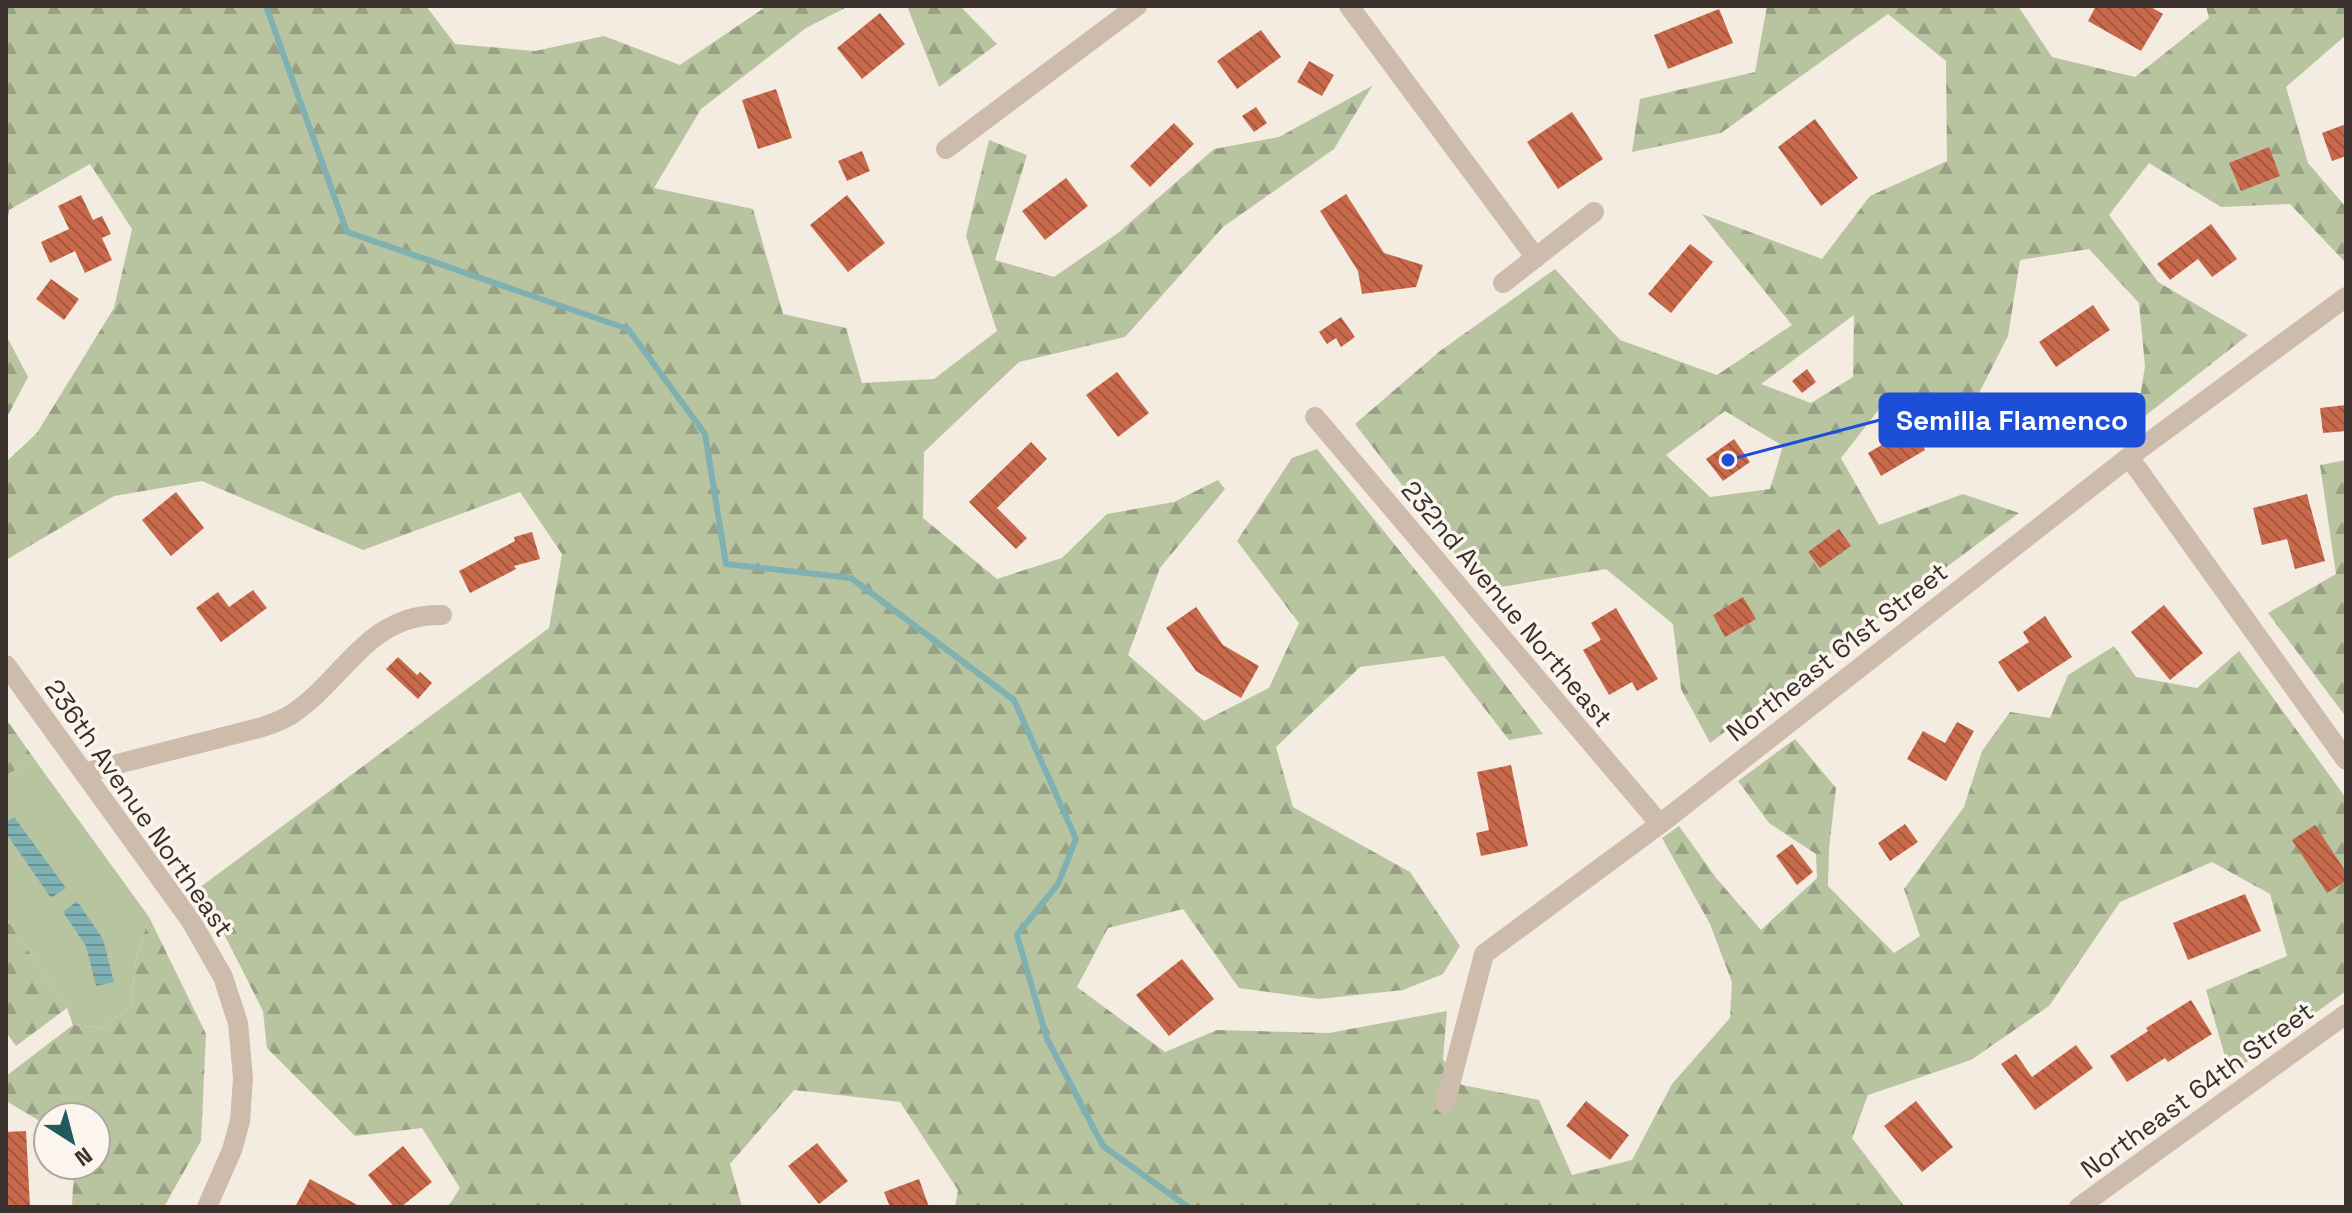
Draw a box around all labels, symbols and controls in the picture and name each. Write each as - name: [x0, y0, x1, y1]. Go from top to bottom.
- callout: Semilla Flamenco: [1880, 394, 2144, 446]
- text: Semilla Flamenco: [1896, 402, 2128, 438]
- street label: 232nd Avenue Northeast: [1394, 474, 1620, 734]
- street label: Northeast 61st Street: [1720, 555, 1954, 749]
- street label: 236th Avenue Northeast: [37, 673, 241, 943]
- street label: Northeast 64th Street: [2074, 994, 2320, 1186]
- north arrow: [32, 1101, 112, 1181]
- text: N: [70, 1142, 98, 1173]

